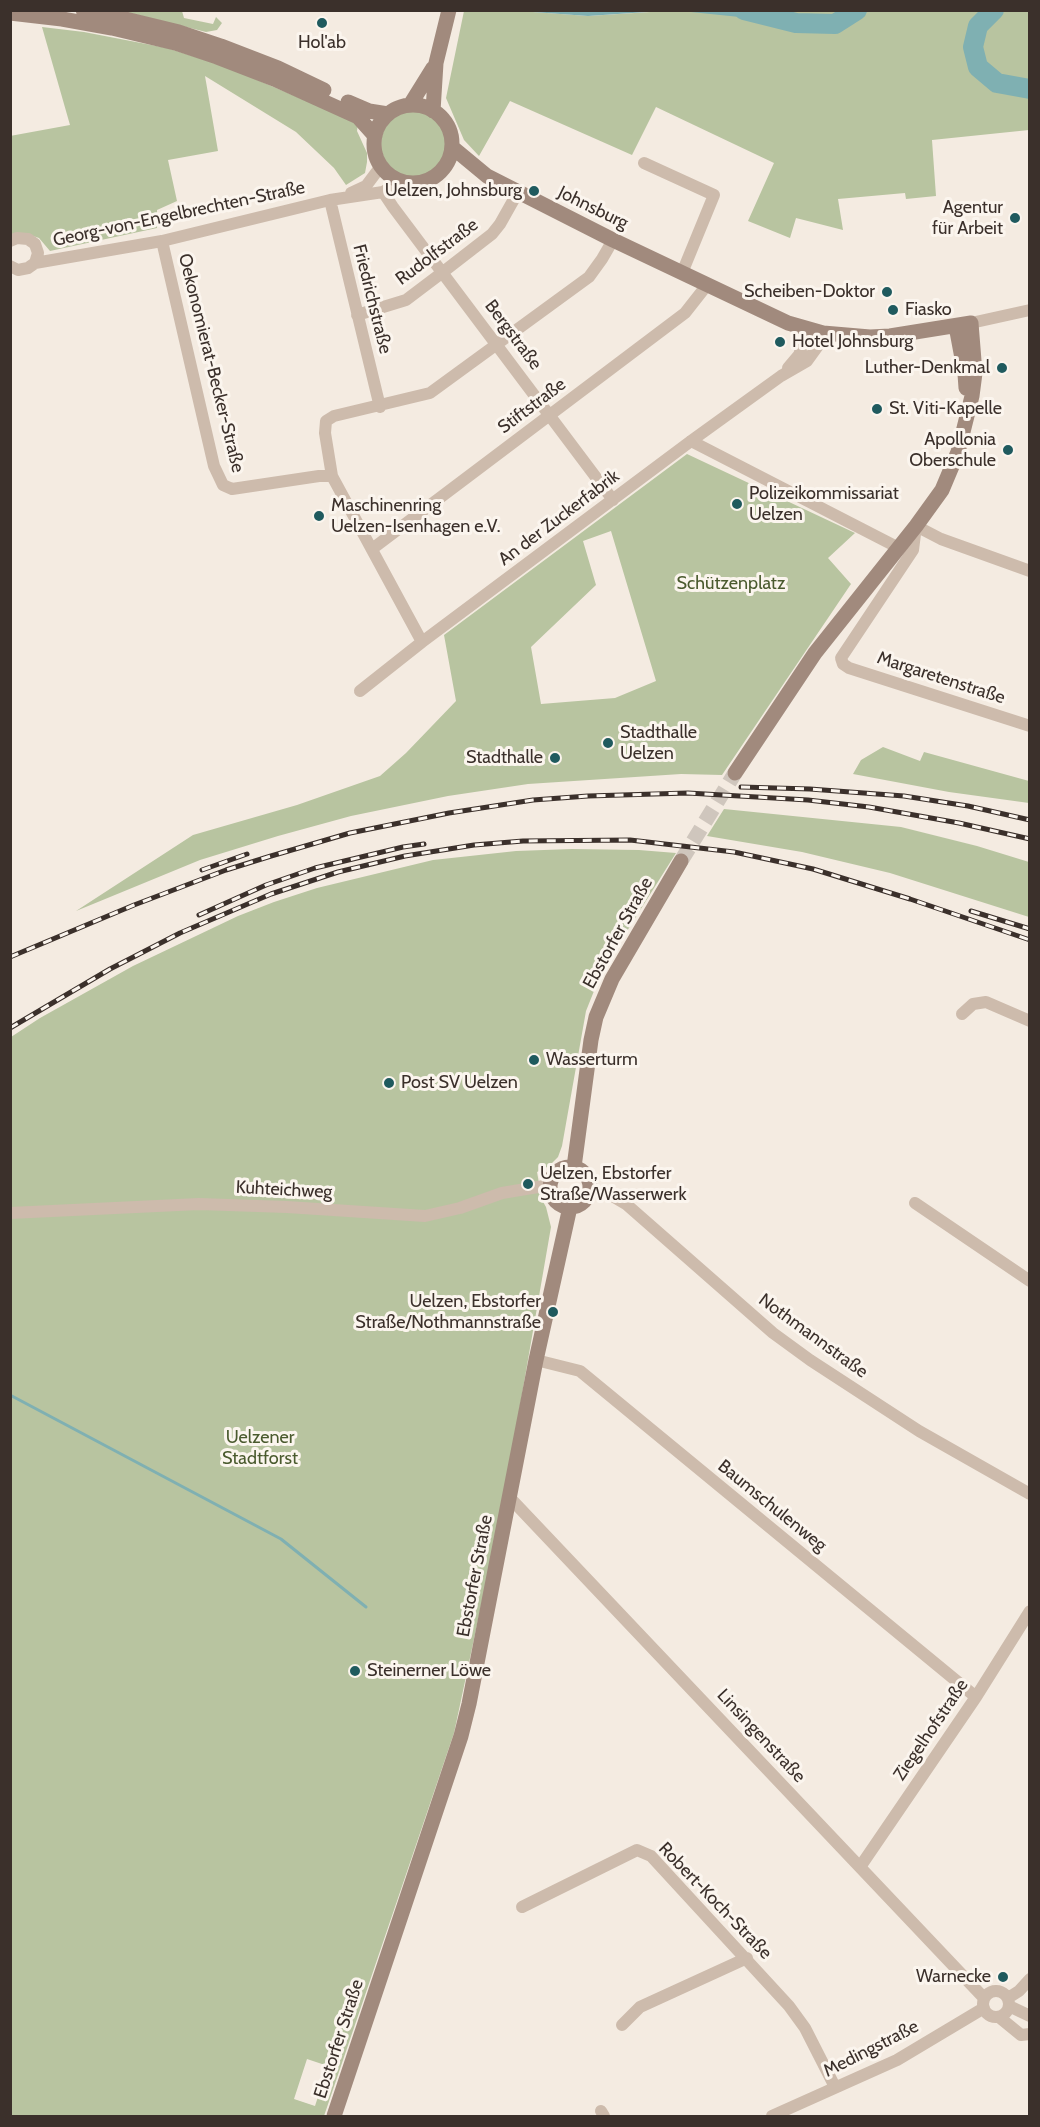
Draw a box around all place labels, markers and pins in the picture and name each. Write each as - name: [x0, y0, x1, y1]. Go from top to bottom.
- marker: Hol'ab: [315, 16, 329, 30]
- place label: Hol'ab: [298, 32, 346, 54]
- place label: Uelzen, Johnsburg: [385, 180, 522, 202]
- marker: Uelzen, Johnsburg: [527, 184, 541, 198]
- place label: Agentur für Arbeit: [932, 197, 1003, 240]
- marker: Agentur für Arbeit: [1008, 211, 1022, 225]
- place label: Scheiben-Doktor: [744, 281, 875, 303]
- marker: Scheiben-Doktor: [880, 285, 894, 299]
- place label: Fiasko: [905, 299, 952, 321]
- marker: Fiasko: [886, 303, 900, 317]
- place label: Hotel Johnsburg: [792, 331, 913, 353]
- marker: Hotel Johnsburg: [773, 335, 787, 349]
- place label: Luther-Denkmal: [865, 357, 990, 379]
- marker: Luther-Denkmal: [995, 361, 1009, 375]
- place label: St. Viti-Kapelle: [889, 398, 1002, 420]
- marker: St. Viti-Kapelle: [870, 402, 884, 416]
- place label: Apollonia Oberschule: [909, 429, 996, 472]
- marker: Apollonia Oberschule: [1001, 443, 1015, 457]
- place label: Polizeikommissariat Uelzen: [749, 483, 899, 526]
- place label: Maschinenring Uelzen-Isenhagen e.V.: [331, 495, 500, 538]
- marker: Polizeikommissariat Uelzen: [730, 497, 744, 511]
- marker: Maschinenring Uelzen-Isenhagen e.V.: [312, 509, 326, 523]
- place label: Stadthalle Uelzen: [620, 722, 697, 764]
- marker: Stadthalle Uelzen: [601, 736, 615, 750]
- place label: Stadthalle: [466, 747, 543, 769]
- marker: Stadthalle: [548, 751, 562, 765]
- place label: Wasserturm: [546, 1049, 638, 1071]
- marker: Wasserturm: [527, 1053, 541, 1067]
- place label: Post SV Uelzen: [401, 1072, 518, 1094]
- marker: Post SV Uelzen: [382, 1076, 396, 1090]
- place label: Uelzen, Ebstorfer Straße/Wasserwerk: [540, 1163, 687, 1206]
- marker: Uelzen, Ebstorfer Straße/Wasserwerk: [521, 1177, 535, 1191]
- place label: Uelzen, Ebstorfer Straße/Nothmannstraße: [355, 1291, 541, 1334]
- marker: Uelzen, Ebstorfer Straße/Nothmannstraße: [546, 1305, 560, 1319]
- place label: Steinerner Löwe: [367, 1660, 491, 1682]
- marker: Steinerner Löwe: [348, 1664, 362, 1678]
- place label: Warnecke: [916, 1966, 991, 1988]
- marker: Warnecke: [996, 1970, 1010, 1984]

